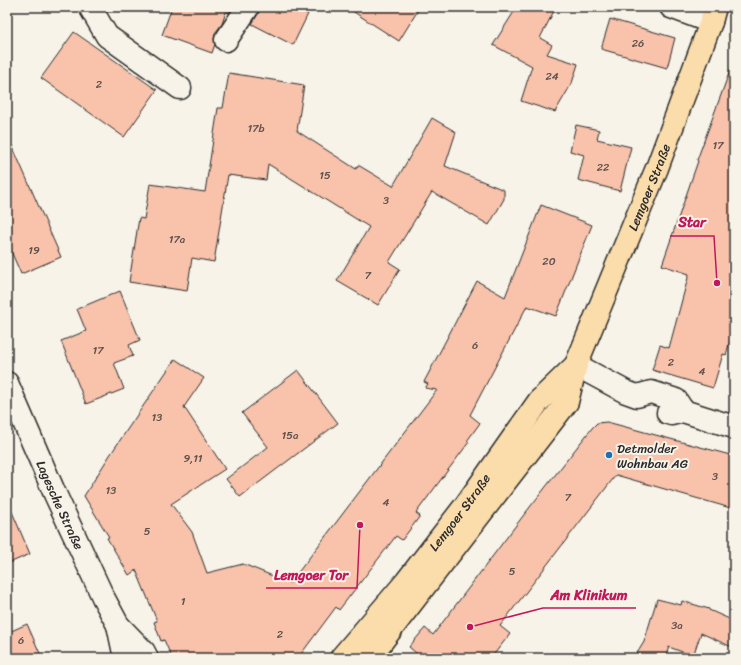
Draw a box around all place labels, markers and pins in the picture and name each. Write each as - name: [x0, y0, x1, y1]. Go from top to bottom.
- callout: Star: [670, 210, 714, 236]
- place label: Detmolder Wohnbau AG: [617, 437, 688, 475]
- marker: Detmolder Wohnbau AG: [604, 450, 614, 460]
- callout: Lemgoer Tor: [266, 562, 357, 588]
- callout: Am Klinikum: [543, 582, 636, 608]

